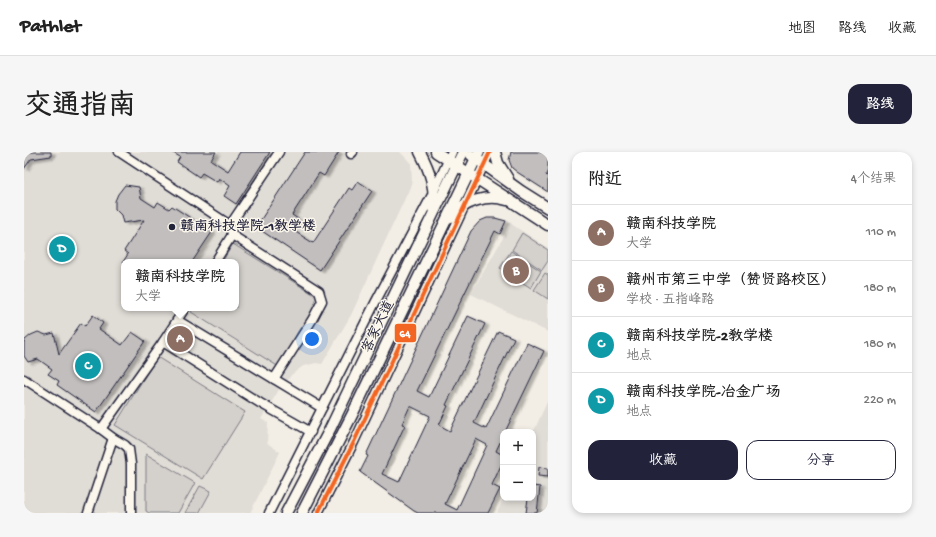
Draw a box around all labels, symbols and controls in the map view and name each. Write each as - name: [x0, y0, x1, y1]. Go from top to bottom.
- text: Pathlet: [20, 16, 81, 39]
- text: 地图: [788, 21, 816, 38]
- text: 路线: [838, 21, 866, 38]
- text: 收藏: [888, 21, 916, 38]
- button: 路线: [848, 84, 912, 124]
- text: 交通指南: [24, 91, 136, 124]
- text: 附近: [588, 171, 622, 191]
- text: 4个结果: [851, 172, 896, 187]
- text: 赣南科技学院: [626, 216, 716, 234]
- place label: 赣南科技学院-1教学楼: [180, 218, 316, 236]
- marker: 赣南科技学院-1教学楼: [167, 222, 177, 232]
- text: A: [597, 225, 605, 240]
- text: 110 m: [866, 225, 896, 240]
- pin: D: [49, 234, 75, 264]
- text: 大学: [626, 237, 652, 252]
- pin: B: [503, 256, 529, 286]
- popup: [121, 259, 239, 311]
- text: 赣南科技学院: [135, 269, 225, 287]
- text: 赣州市第三中学（赞贤路校区）: [626, 272, 836, 290]
- text: B: [598, 281, 604, 296]
- text: 180 m: [864, 281, 896, 296]
- text: 大学: [135, 290, 161, 305]
- text: 学校 · 五指峰路: [626, 293, 714, 308]
- street label: 客家大道: [359, 298, 399, 356]
- line badge: 64: [394, 323, 417, 343]
- pin: A: [167, 324, 193, 354]
- text: 赣南科技学院-2教学楼: [626, 328, 773, 346]
- your location: [302, 329, 322, 349]
- text: 64: [400, 329, 411, 341]
- text: C: [597, 337, 605, 352]
- text: 180 m: [864, 337, 896, 352]
- text: 地点: [626, 349, 652, 364]
- pin: C: [75, 351, 101, 381]
- text: 赣南科技学院-冶金广场: [626, 384, 781, 402]
- text: D: [597, 393, 605, 408]
- text: 220 m: [864, 393, 896, 408]
- text: 地点: [626, 405, 652, 420]
- map controls: [500, 429, 536, 501]
- button: +: [500, 429, 536, 465]
- button: 收藏: [588, 440, 738, 480]
- button: 分享: [746, 440, 896, 480]
- button: −: [500, 465, 536, 501]

